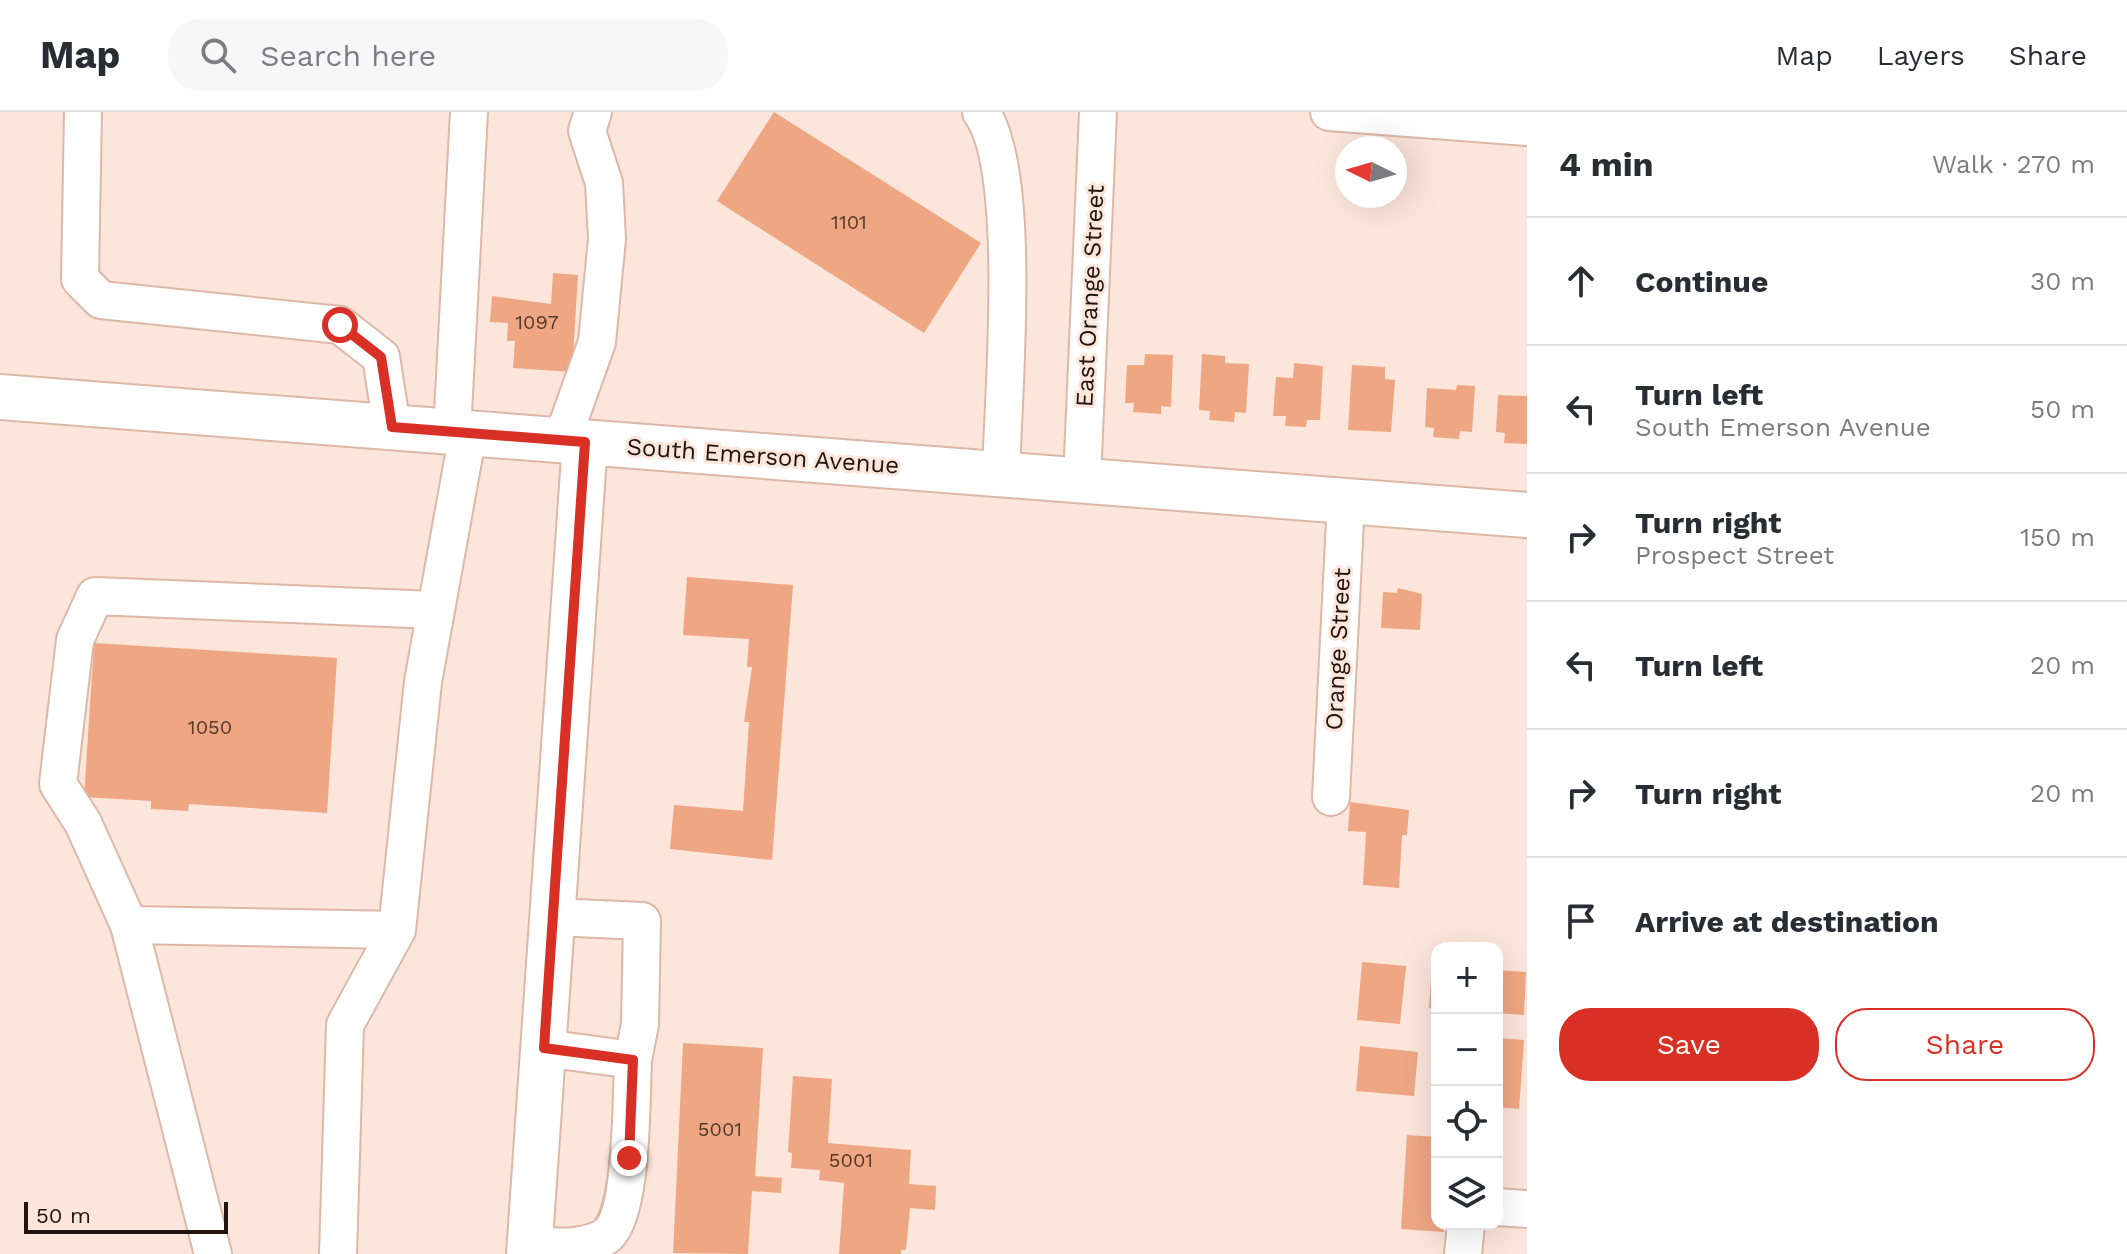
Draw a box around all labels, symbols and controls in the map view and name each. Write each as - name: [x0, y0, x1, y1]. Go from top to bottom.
- search box: [168, 19, 728, 91]
- text: Map: [40, 33, 120, 77]
- icon: search: [196, 33, 240, 77]
- text: Search here: [260, 38, 436, 73]
- text: Map: [1776, 39, 1833, 72]
- text: Layers: [1877, 39, 1965, 72]
- text: Share: [2009, 39, 2087, 72]
- north arrow: [1335, 136, 1407, 208]
- text: 4 min: [1559, 144, 1654, 184]
- text: Walk · 270 m: [1932, 149, 2095, 179]
- street label: East Orange Street: [1070, 184, 1110, 408]
- house number: 1101: [831, 210, 867, 234]
- icon: ahead: [1559, 259, 1603, 303]
- text: Continue: [1635, 264, 1768, 299]
- text: 30 m: [2030, 266, 2095, 296]
- route start: [322, 307, 358, 343]
- house number: 1097: [515, 310, 559, 334]
- text: Turn left: [1635, 377, 1763, 412]
- icon: left: [1559, 387, 1603, 431]
- text: 50 m: [2030, 394, 2095, 424]
- text: South Emerson Avenue: [1635, 412, 1931, 442]
- street label: South Emerson Avenue: [626, 433, 900, 479]
- text: Turn right: [1635, 505, 1781, 540]
- icon: right: [1559, 515, 1603, 559]
- text: 150 m: [2020, 522, 2095, 552]
- text: Prospect Street: [1635, 540, 1834, 570]
- street label: Orange Street: [1320, 567, 1356, 731]
- icon: left: [1559, 643, 1603, 687]
- text: Turn left: [1635, 648, 1763, 683]
- text: 20 m: [2030, 650, 2095, 680]
- house number: 1050: [188, 715, 232, 739]
- icon: right: [1559, 771, 1603, 815]
- text: Turn right: [1635, 776, 1781, 811]
- text: 20 m: [2030, 778, 2095, 808]
- icon: arrive: [1559, 899, 1603, 943]
- text: Arrive at destination: [1635, 904, 1939, 939]
- map controls: [1431, 942, 1503, 1230]
- button: +: [1431, 942, 1503, 1014]
- button: Save: [1559, 1008, 1819, 1081]
- button: Share: [1835, 1008, 2095, 1081]
- button: −: [1431, 1014, 1503, 1086]
- button: locate: [1431, 1086, 1503, 1158]
- house number: 5001: [698, 1117, 742, 1141]
- route end: [611, 1140, 647, 1176]
- house number: 5001: [829, 1148, 873, 1172]
- button: layers: [1431, 1158, 1503, 1230]
- scale bar: [24, 1198, 228, 1234]
- text: 50 m: [36, 1203, 91, 1228]

